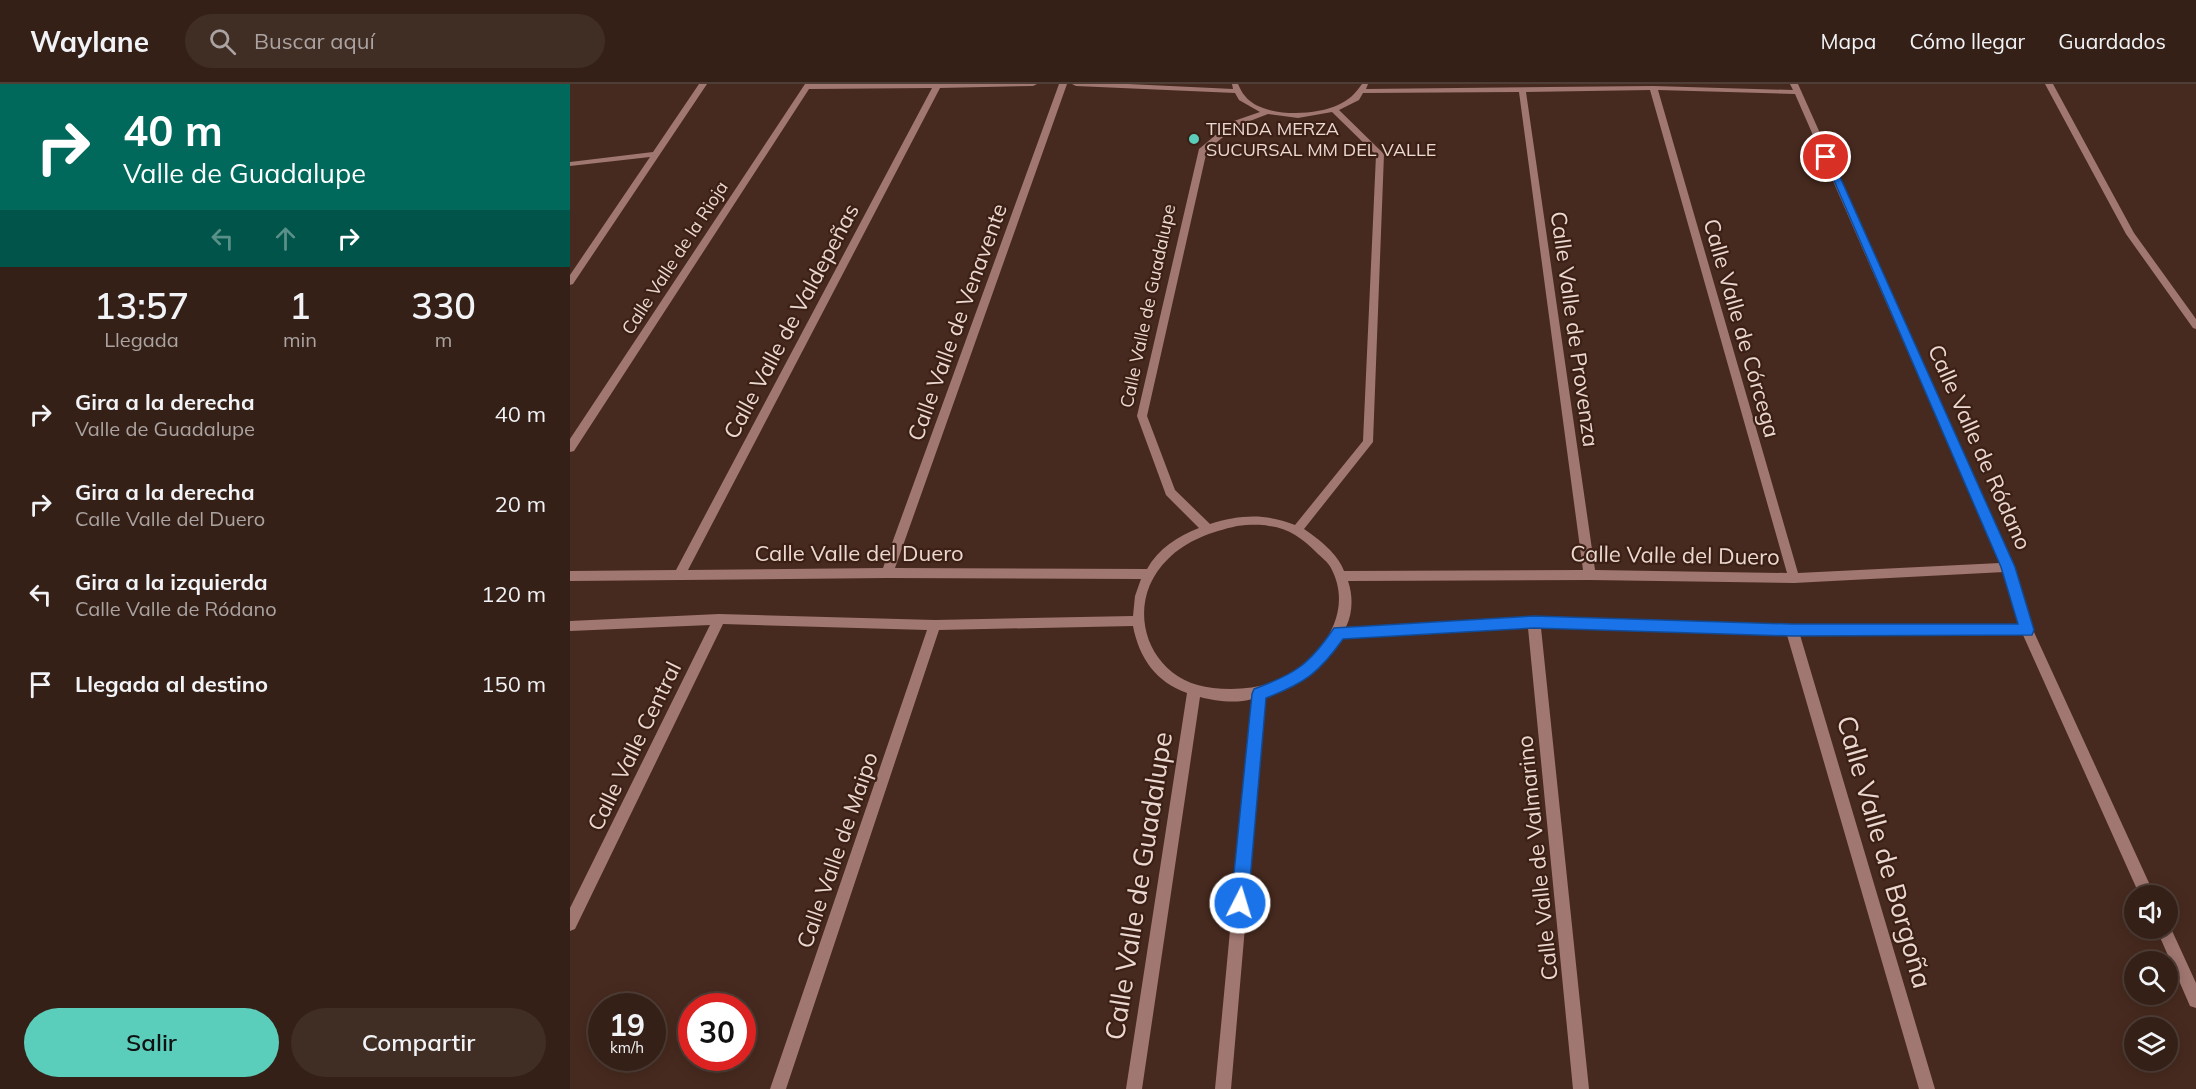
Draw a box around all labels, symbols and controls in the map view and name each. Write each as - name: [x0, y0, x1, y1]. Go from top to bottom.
- search box: [185, 14, 605, 68]
- text: Waylane: [30, 24, 149, 59]
- icon: search: [206, 25, 239, 58]
- text: Buscar aquí: [254, 27, 375, 55]
- text: Mapa: [1821, 28, 1876, 54]
- text: Cómo llegar: [1909, 28, 2025, 54]
- text: Guardados: [2058, 28, 2166, 54]
- text: 40 m: [123, 104, 223, 157]
- icon: right: [24, 108, 102, 186]
- place label: TIENDA MERZA SUCURSAL MM DEL VALLE: [1206, 117, 1436, 161]
- pin: [1800, 131, 1851, 182]
- marker: TIENDA MERZA SUCURSAL MM DEL VALLE: [1187, 132, 1201, 146]
- icon: arrive: [1809, 140, 1842, 173]
- text: Valle de Guadalupe: [123, 156, 366, 190]
- street label: Calle Valle de la Rioja: [616, 177, 733, 339]
- street label: Calle Valle de Valdepeñas: [717, 199, 865, 443]
- street label: Calle Valle de Venavente: [901, 200, 1013, 444]
- street label: Calle Valle de Guadalupe: [1115, 202, 1180, 410]
- street label: Calle Valle de Provenza: [1545, 209, 1605, 449]
- street label: Calle Valle de Córcega: [1697, 215, 1787, 441]
- icon: left: [206, 222, 239, 255]
- icon: ahead: [269, 222, 302, 255]
- icon: right: [332, 222, 365, 255]
- text: 13:57: [94, 283, 189, 328]
- text: 1: [289, 283, 311, 328]
- text: 330: [411, 283, 476, 328]
- text: Llegada: [104, 327, 179, 352]
- text: min: [283, 327, 317, 352]
- text: m: [435, 327, 452, 352]
- street label: Calle Valle de Ródano: [1922, 340, 2038, 554]
- text: Gira a la derecha: [75, 388, 255, 416]
- icon: right: [24, 398, 57, 431]
- text: 40 m: [495, 400, 546, 428]
- text: Valle de Guadalupe: [75, 416, 255, 441]
- text: Gira a la derecha: [75, 478, 255, 506]
- icon: right: [24, 488, 57, 521]
- text: 20 m: [495, 490, 546, 518]
- text: Calle Valle del Duero: [75, 506, 265, 531]
- street label: Calle Valle del Duero: [754, 539, 964, 567]
- street label: Calle Valle del Duero: [1570, 539, 1780, 571]
- text: Gira a la izquierda: [75, 568, 268, 596]
- icon: left: [24, 578, 57, 611]
- text: 120 m: [481, 580, 546, 608]
- text: Calle Valle de Ródano: [75, 596, 277, 621]
- street label: Calle Valle Central: [581, 657, 687, 835]
- icon: arrive: [24, 668, 57, 701]
- text: Llegada al destino: [75, 670, 268, 698]
- text: 150 m: [481, 670, 546, 698]
- street label: Calle Valle de Borgoña: [1830, 712, 1940, 992]
- street label: Calle Valle de Guadalupe: [1097, 729, 1179, 1042]
- street label: Calle Valle de Valmarino: [1510, 734, 1564, 982]
- street label: Calle Valle de Maipo: [790, 748, 884, 952]
- position arrow: [1208, 871, 1272, 935]
- map controls: [2124, 885, 2178, 1071]
- button: sound: [2124, 885, 2178, 939]
- button: search: [2124, 951, 2178, 1005]
- speed limit sign: 30: [678, 993, 756, 1071]
- text: 19: [609, 1006, 645, 1044]
- button: Salir: [24, 1008, 279, 1077]
- button: Compartir: [291, 1008, 546, 1077]
- button: layers: [2124, 1017, 2178, 1071]
- text: km/h: [610, 1038, 644, 1057]

